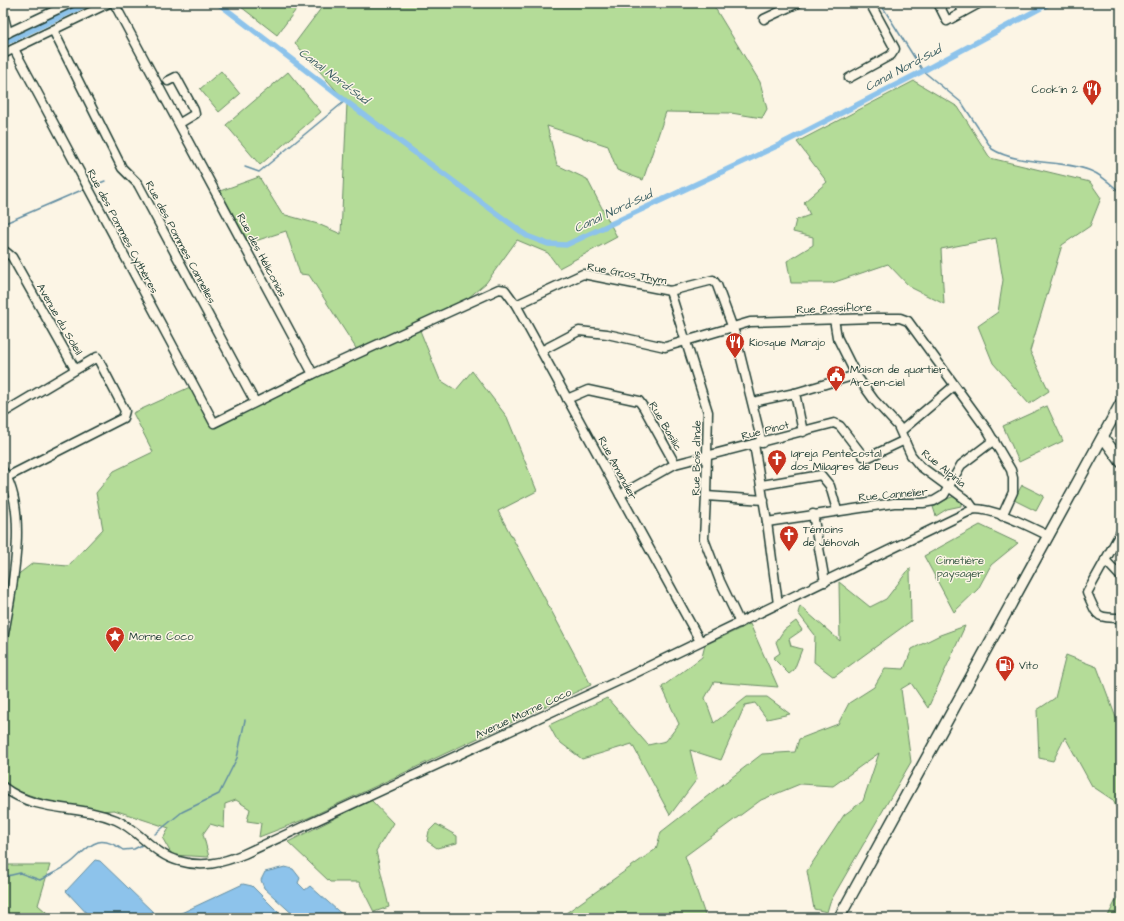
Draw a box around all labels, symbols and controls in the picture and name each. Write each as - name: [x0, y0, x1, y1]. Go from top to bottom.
- water label: Canal Nord-Sud: [862, 40, 947, 96]
- water label: Canal Nord-Sud: [295, 44, 375, 110]
- restaurant icon: Cook'in 2: [1081, 78, 1103, 106]
- place label: Cook'in 2: [1031, 82, 1079, 97]
- street label: Rue des Pommes Cythères: [82, 166, 162, 297]
- street label: Rue des Pommes Cannelles: [142, 178, 220, 307]
- water label: Canal Nord-Sud: [571, 185, 658, 237]
- street label: Rue des Héliconias: [233, 211, 290, 300]
- street label: Rue Gros Thym: [586, 259, 668, 289]
- street label: Avenue du Soleil: [33, 281, 86, 358]
- street label: Rue Passiflore: [796, 300, 872, 317]
- restaurant icon: Kiosque Marajo: [724, 331, 746, 359]
- place label: Kiosque Marajo: [749, 335, 826, 350]
- place label: Maison de quartier Arc-en-ciel: [850, 362, 945, 390]
- public building icon: Maison de quartier Arc-en-ciel: [825, 364, 847, 392]
- street label: Rue Basilic: [645, 399, 686, 454]
- street label: Rue Pinot: [740, 417, 791, 444]
- street label: Rue Bois d'Inde: [688, 420, 705, 496]
- street label: Rue Amandier: [595, 434, 641, 503]
- place label: Igreja Pentecostal dos Milagres de Deus: [791, 446, 899, 475]
- street label: Rue Alpinia: [918, 446, 969, 491]
- church icon: Igreja Pentecostal dos Milagres de Deus: [766, 448, 788, 476]
- street label: Rue Cannelier: [858, 484, 928, 505]
- place label: Témoins de Jéhovah: [803, 522, 860, 550]
- church icon: Témoins de Jéhovah: [778, 524, 800, 552]
- park label: Cimetière paysager: [936, 553, 984, 582]
- place icon: Morne Coco: [104, 625, 126, 653]
- place label: Morne Coco: [129, 629, 194, 644]
- fuel station icon: Vito: [994, 654, 1016, 682]
- place label: Vito: [1019, 658, 1039, 673]
- street label: Avenue Morne Coco: [473, 684, 574, 742]

